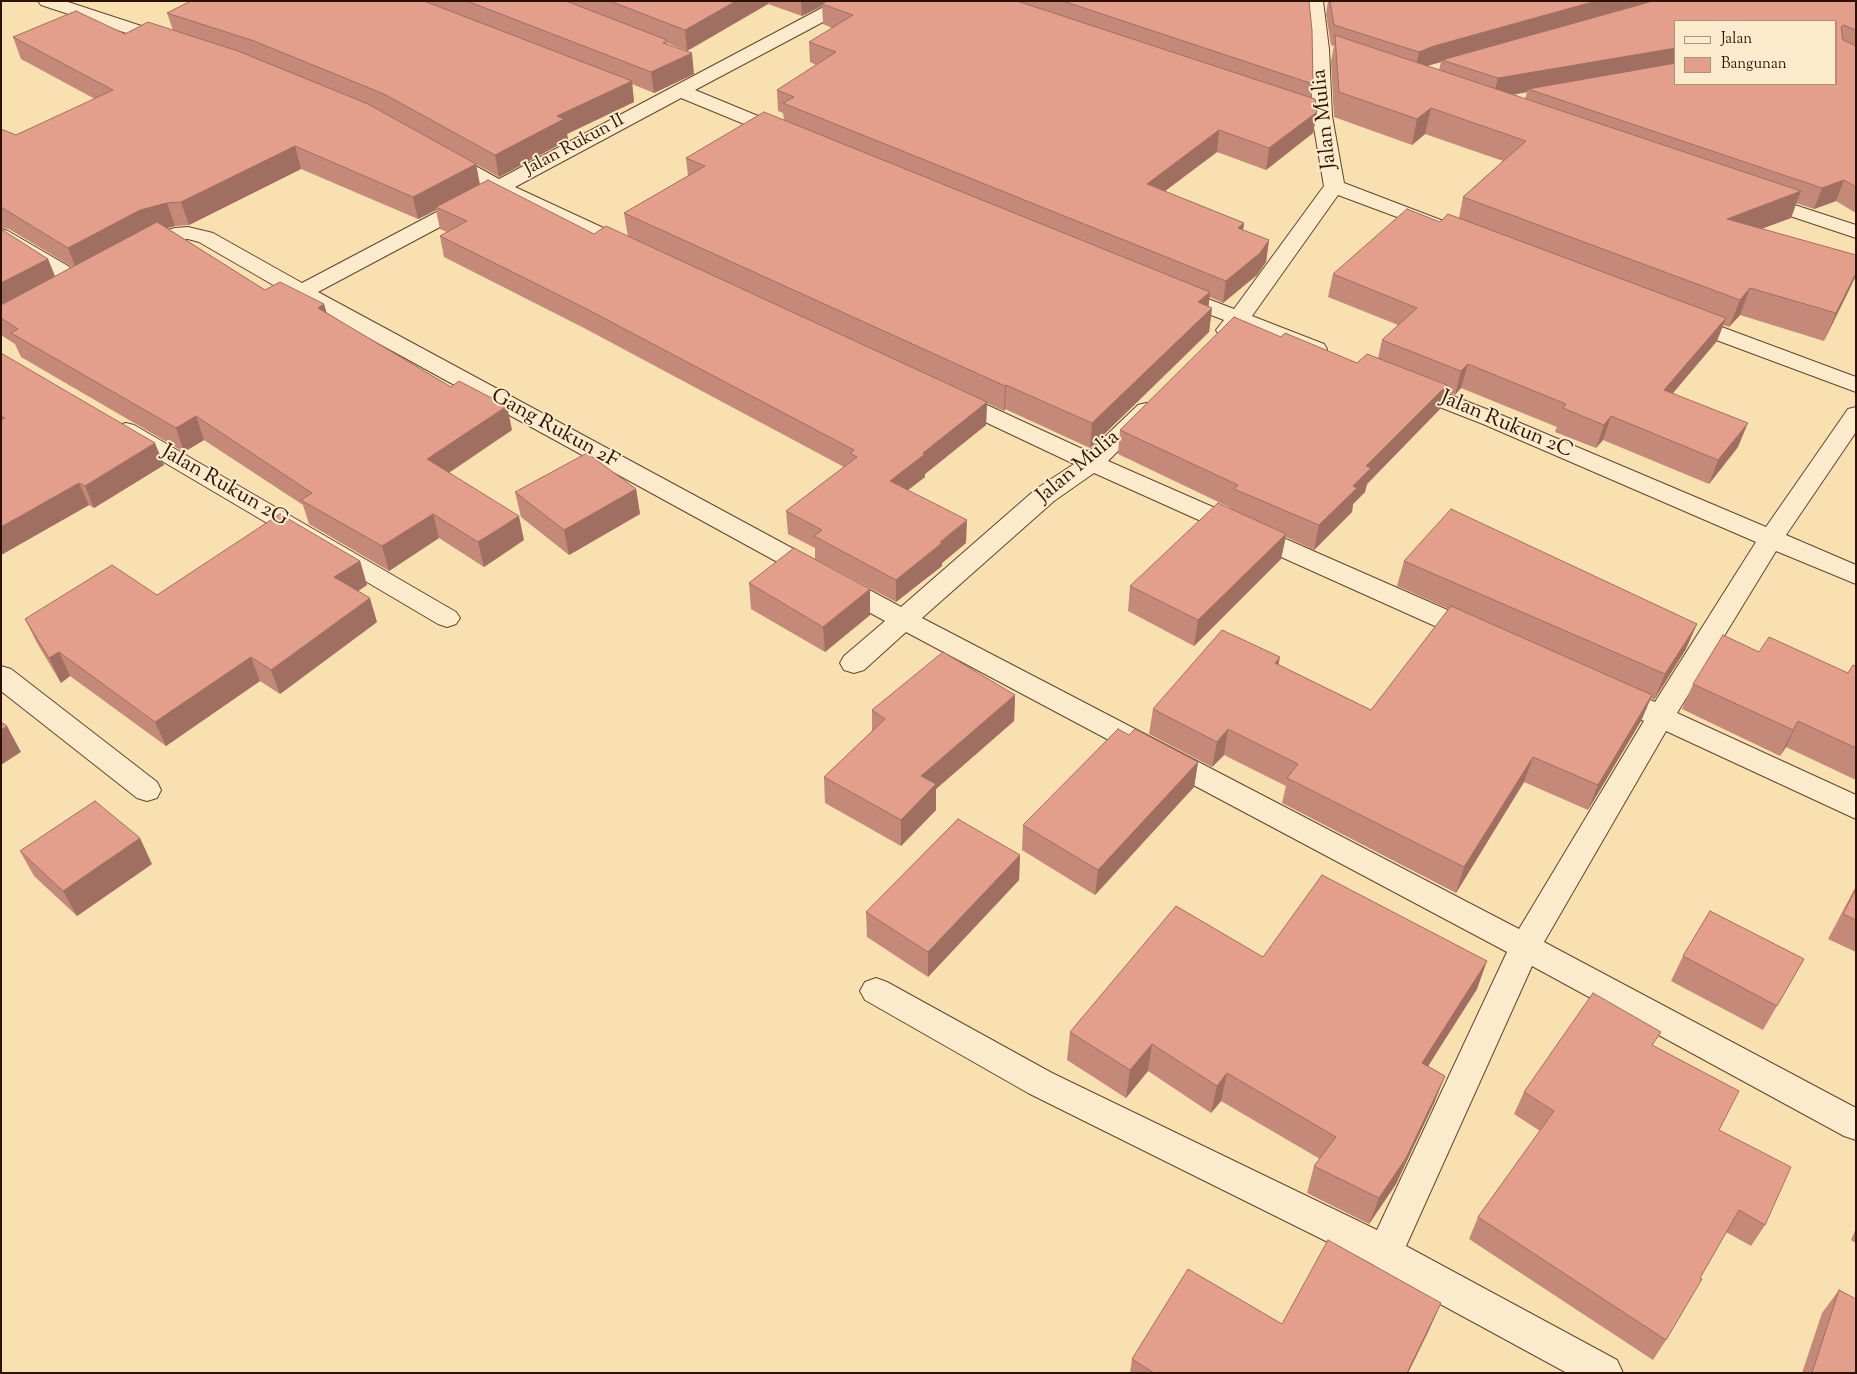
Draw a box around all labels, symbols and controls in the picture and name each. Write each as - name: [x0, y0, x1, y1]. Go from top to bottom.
- legend: [1674, 20, 1837, 85]
- text: Jalan: [1721, 29, 1752, 50]
- text: Bangunan: [1721, 54, 1787, 75]
- street label: Jalan Mulia: [1308, 68, 1344, 170]
- street label: Jalan Rukun II: [521, 111, 629, 181]
- street label: Gang Rukun 2F: [486, 385, 622, 475]
- street label: Jalan Rukun 2C: [1436, 387, 1576, 465]
- street label: Jalan Mulia: [1032, 426, 1126, 510]
- street label: Jalan Rukun 2G: [156, 441, 292, 533]

